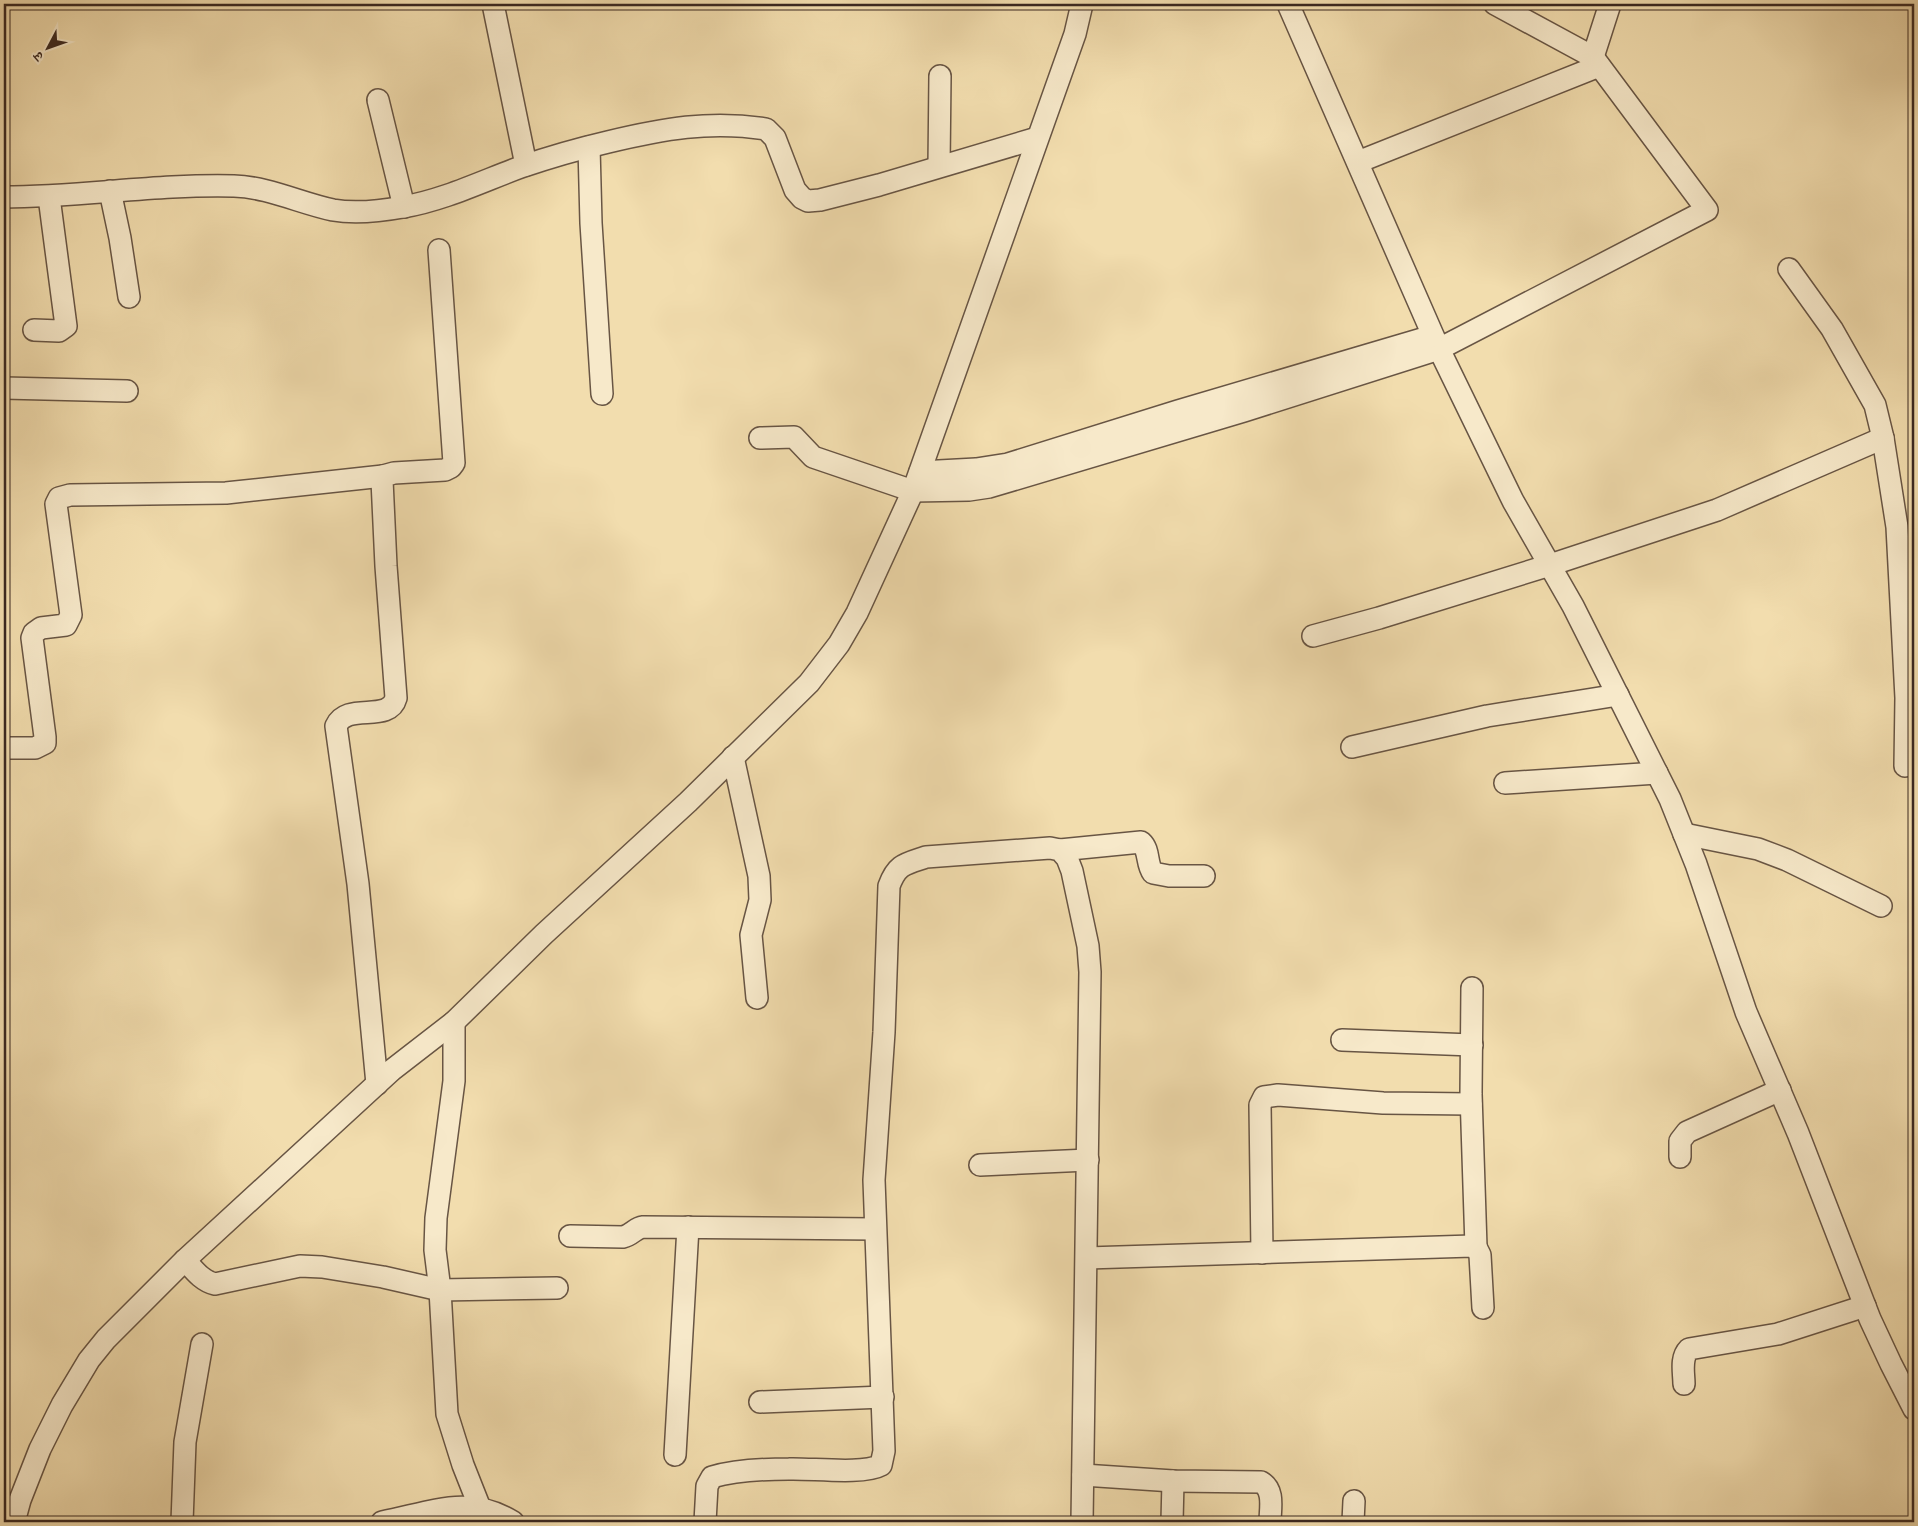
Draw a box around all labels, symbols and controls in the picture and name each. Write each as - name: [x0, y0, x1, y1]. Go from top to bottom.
- north arrow: [22, 22, 72, 72]
- text: उ: [29, 45, 50, 65]

